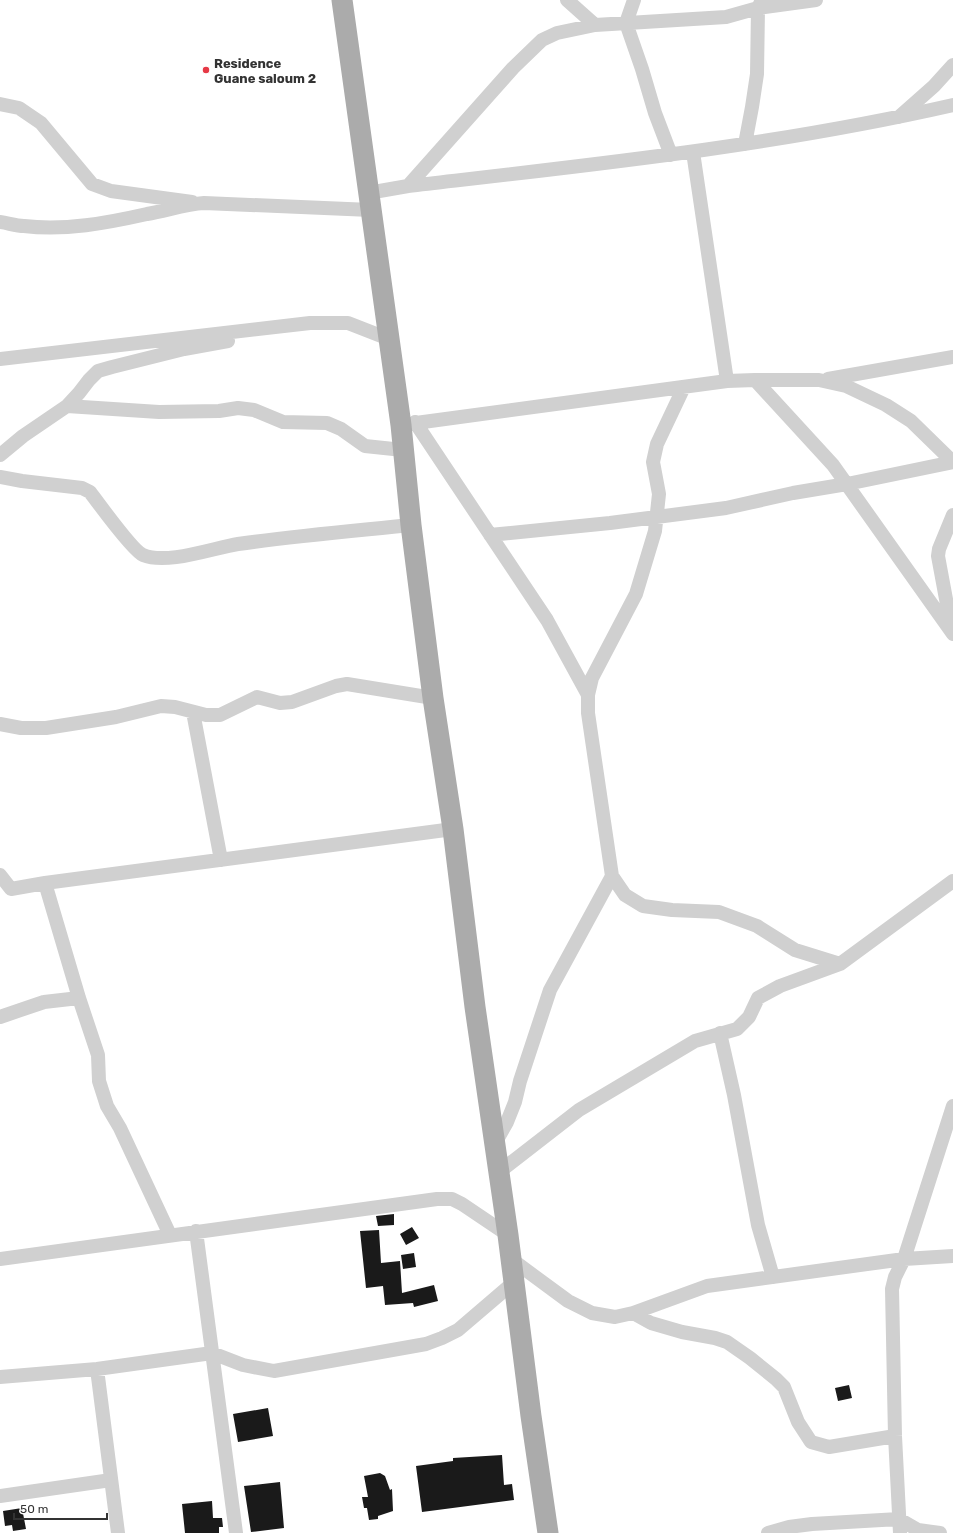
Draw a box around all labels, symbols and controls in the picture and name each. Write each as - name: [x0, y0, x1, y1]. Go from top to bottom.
- place label: Residence Guane saloum 2: [214, 56, 316, 86]
- marker: Residence Guane saloum 2: [201, 65, 211, 75]
- scale bar: [14, 1495, 107, 1521]
- text: 50 m: [20, 1502, 48, 1516]

